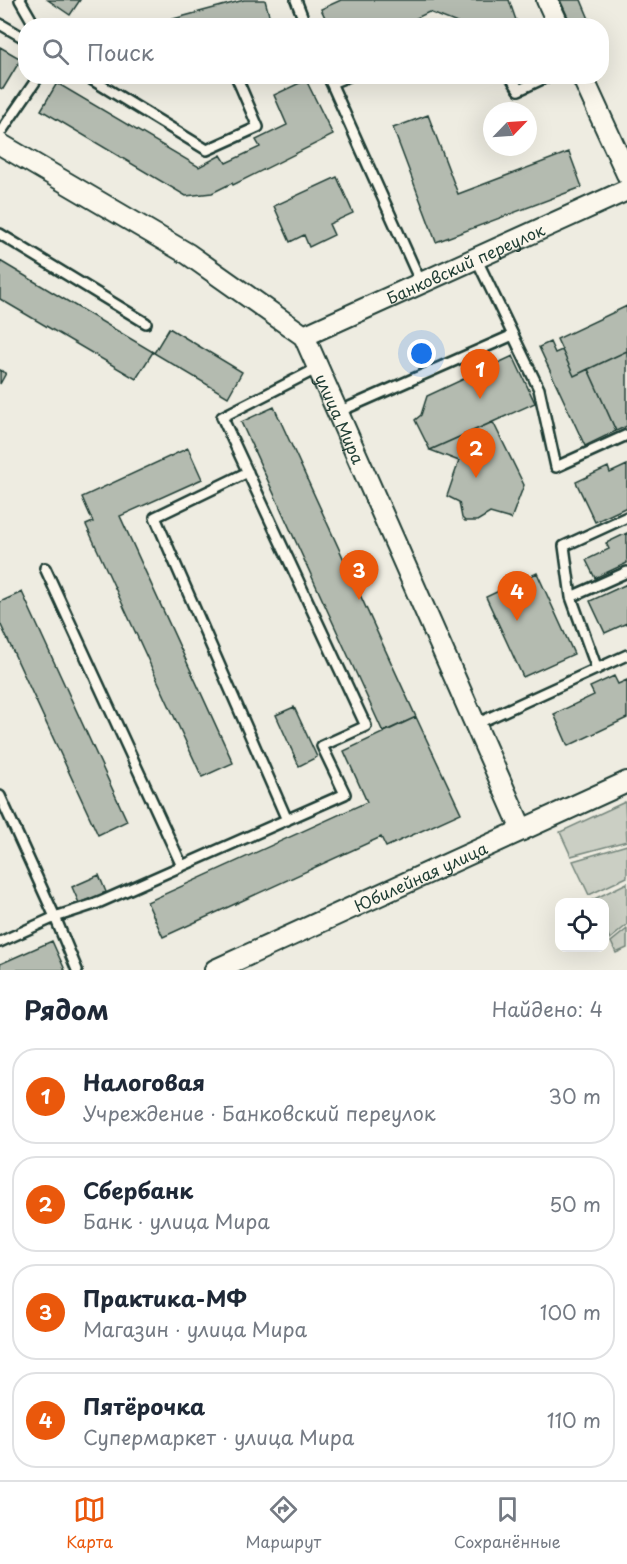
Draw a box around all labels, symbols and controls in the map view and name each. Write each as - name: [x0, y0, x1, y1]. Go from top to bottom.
- search box: [18, 18, 609, 84]
- icon: search: [39, 35, 72, 68]
- text: Поиск: [87, 35, 154, 68]
- north arrow: [483, 102, 537, 156]
- street label: Банковский переулок: [382, 217, 549, 309]
- your location: [407, 339, 436, 368]
- pin: 1: [460, 350, 500, 399]
- street label: улица Мира: [310, 370, 371, 467]
- pin: 2: [456, 428, 496, 478]
- pin: 3: [340, 550, 378, 600]
- pin: 4: [498, 572, 536, 621]
- street label: Юбилейная улица: [350, 835, 491, 917]
- map controls: [555, 898, 609, 952]
- button: locate: [555, 898, 609, 952]
- text: Рядом: [24, 990, 109, 1029]
- text: Найдено: 4: [492, 994, 603, 1024]
- text: Налоговая: [83, 1065, 205, 1098]
- text: 1: [41, 1081, 50, 1111]
- text: 30 m: [548, 1081, 601, 1111]
- text: Учреждение · Банковский переулок: [83, 1098, 436, 1128]
- text: Сбербанк: [83, 1173, 193, 1206]
- text: 2: [38, 1189, 53, 1219]
- text: 50 m: [549, 1189, 601, 1219]
- text: Банк · улица Мира: [83, 1206, 270, 1236]
- text: Практика-МФ: [83, 1281, 247, 1314]
- text: 3: [39, 1297, 52, 1327]
- text: 100 m: [540, 1297, 601, 1327]
- text: Магазин · улица Мира: [83, 1314, 307, 1344]
- text: Пятёрочка: [83, 1389, 205, 1422]
- text: 4: [39, 1405, 52, 1435]
- text: 110 m: [547, 1405, 601, 1435]
- text: Супермаркет · улица Мира: [83, 1422, 354, 1452]
- tab: Карта: [66, 1493, 113, 1553]
- tab: Маршрут: [246, 1493, 321, 1553]
- tab: Сохранённые: [454, 1493, 561, 1553]

